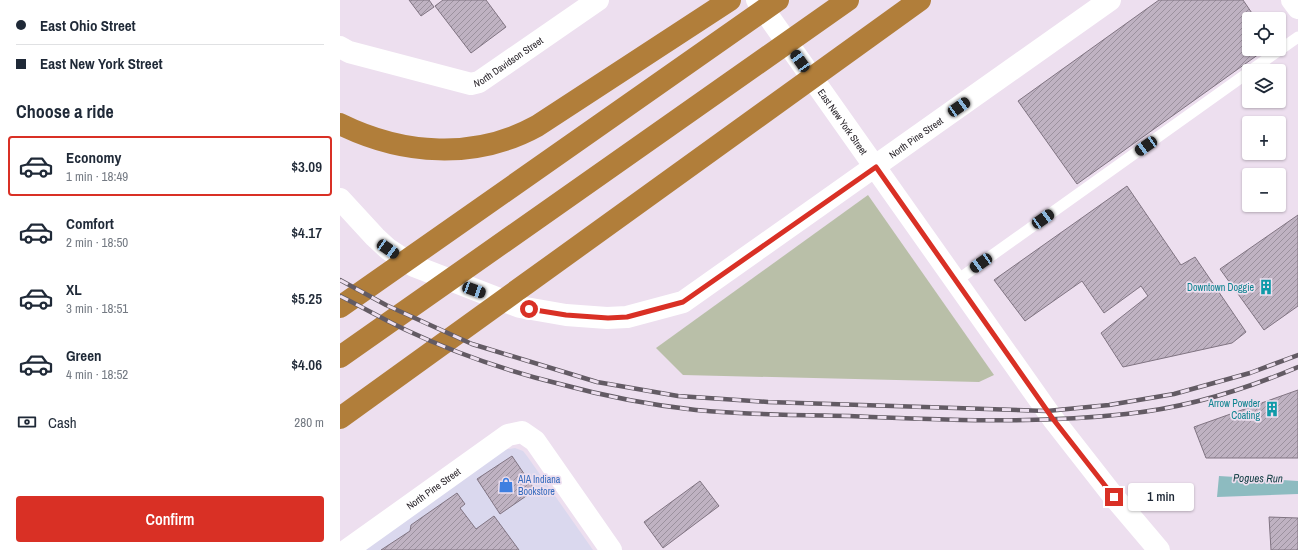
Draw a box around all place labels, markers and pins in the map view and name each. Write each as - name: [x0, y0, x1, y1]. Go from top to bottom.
- building icon: Downtown Doggie: [1257, 278, 1275, 296]
- place label: Downtown Doggie: [1187, 281, 1254, 294]
- place label: Arrow Powder Coating: [1208, 397, 1260, 422]
- building icon: Arrow Powder Coating: [1263, 400, 1281, 418]
- place label: AIA Indiana Bookstore: [517, 473, 561, 498]
- shop icon: AIA Indiana Bookstore: [497, 476, 515, 494]

